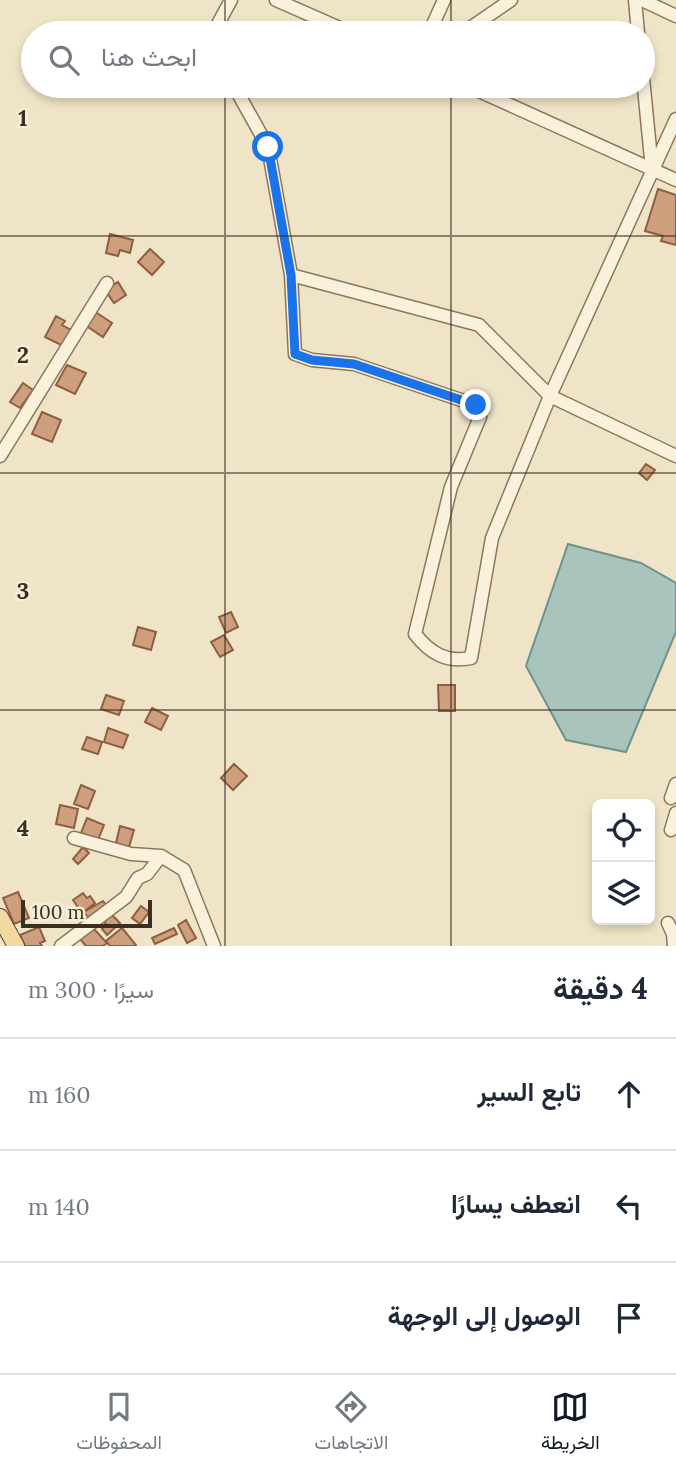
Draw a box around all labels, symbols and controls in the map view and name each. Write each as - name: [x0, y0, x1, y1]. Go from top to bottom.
- search box: [21, 21, 655, 98]
- text: ابحث هنا: [101, 40, 197, 73]
- icon: search: [45, 41, 83, 79]
- text: 1: [18, 103, 28, 132]
- route start: [252, 131, 283, 162]
- text: 2: [17, 340, 29, 369]
- route end: [460, 389, 491, 420]
- text: 3: [17, 576, 29, 605]
- map controls: [592, 799, 655, 925]
- button: locate: [592, 799, 655, 862]
- text: 4: [17, 813, 29, 842]
- button: layers: [592, 862, 655, 925]
- scale bar: [21, 897, 152, 929]
- text: 100 m: [32, 900, 85, 924]
- text: 4 دقيقة: [553, 969, 648, 1007]
- text: سيرًا · 300 m: [28, 975, 154, 1004]
- text: تابع السير: [477, 1075, 581, 1108]
- icon: ahead: [610, 1075, 648, 1113]
- text: 160 m: [28, 1080, 91, 1109]
- text: انعطف يسارًا: [451, 1187, 581, 1220]
- icon: left: [610, 1187, 648, 1225]
- text: 140 m: [28, 1192, 90, 1221]
- text: الوصول إلى الوجهة: [388, 1299, 581, 1332]
- icon: arrive: [610, 1299, 648, 1337]
- tab: المحفوظات: [76, 1388, 162, 1459]
- tab: الاتجاهات: [315, 1388, 388, 1459]
- tab: الخريطة: [541, 1388, 600, 1459]

